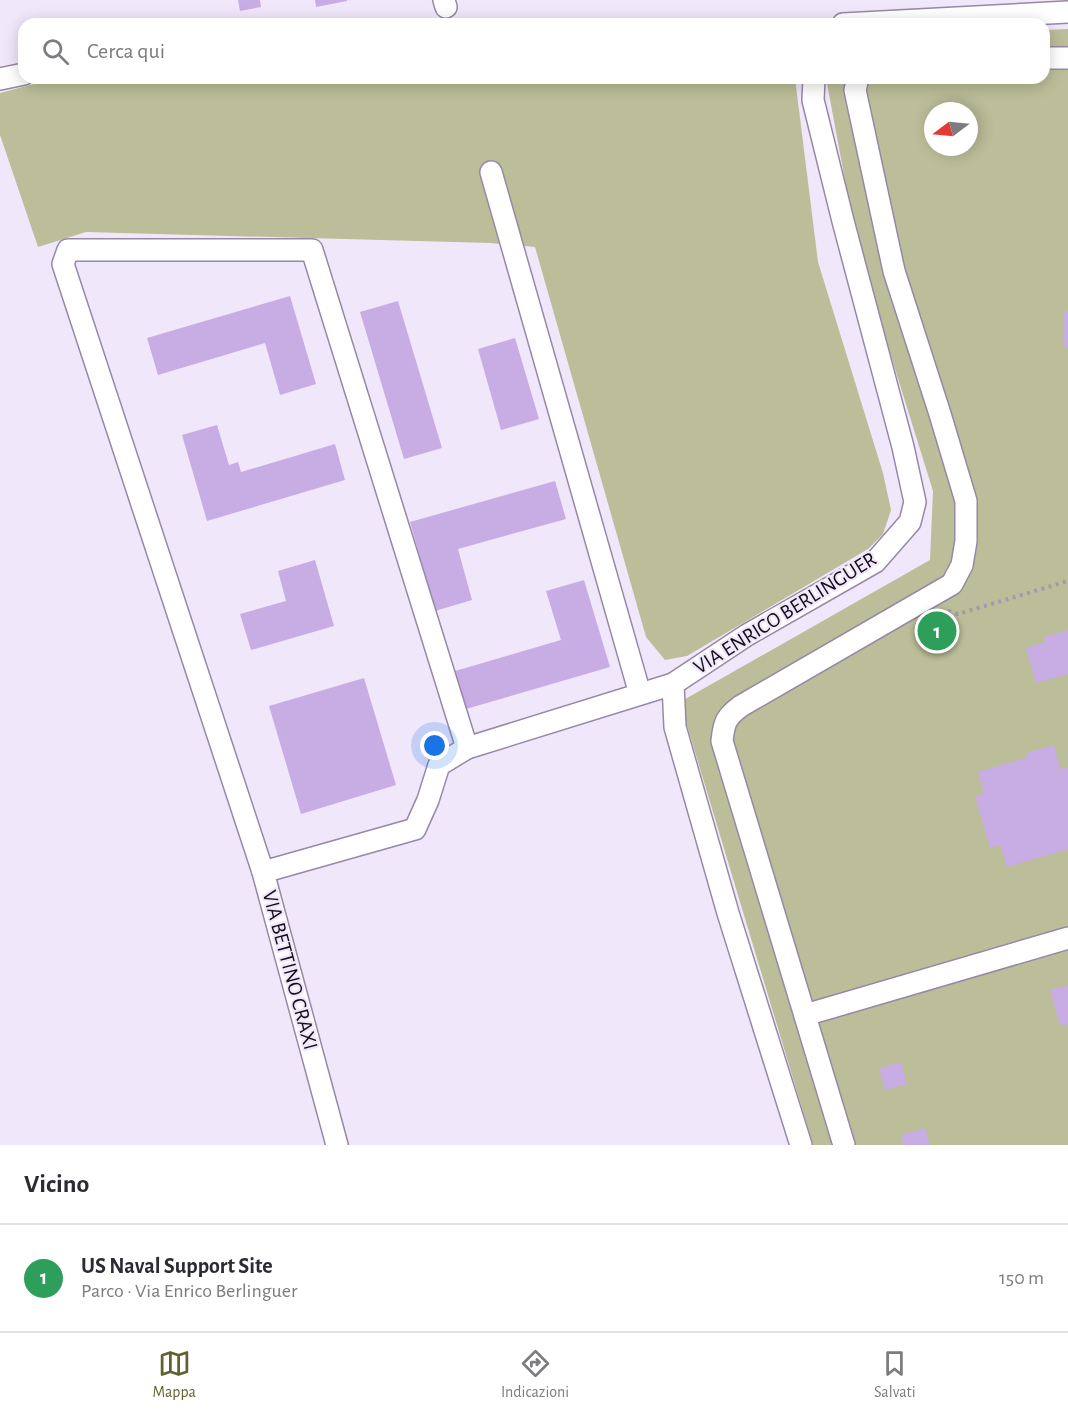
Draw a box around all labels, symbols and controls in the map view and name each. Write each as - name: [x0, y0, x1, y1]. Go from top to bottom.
- search box: [18, 18, 1050, 84]
- icon: search: [39, 35, 72, 68]
- text: Cerca qui: [87, 40, 165, 62]
- north arrow: [924, 102, 978, 156]
- street label: VIA ENRICO BERLINGUER: [690, 548, 880, 678]
- pin: 1: [918, 608, 956, 654]
- your location: [420, 731, 449, 760]
- street label: VIA BETTINO CRAXI: [259, 888, 321, 1052]
- text: Vicino: [24, 1171, 89, 1197]
- text: US Naval Support Site: [81, 1255, 273, 1277]
- text: 1: [40, 1268, 47, 1288]
- text: 150 m: [999, 1268, 1044, 1288]
- text: Parco · Via Enrico Berlinguer: [81, 1281, 297, 1301]
- tab: Mappa: [152, 1347, 196, 1402]
- tab: Indicazioni: [501, 1347, 569, 1402]
- tab: Salvati: [874, 1347, 916, 1402]

